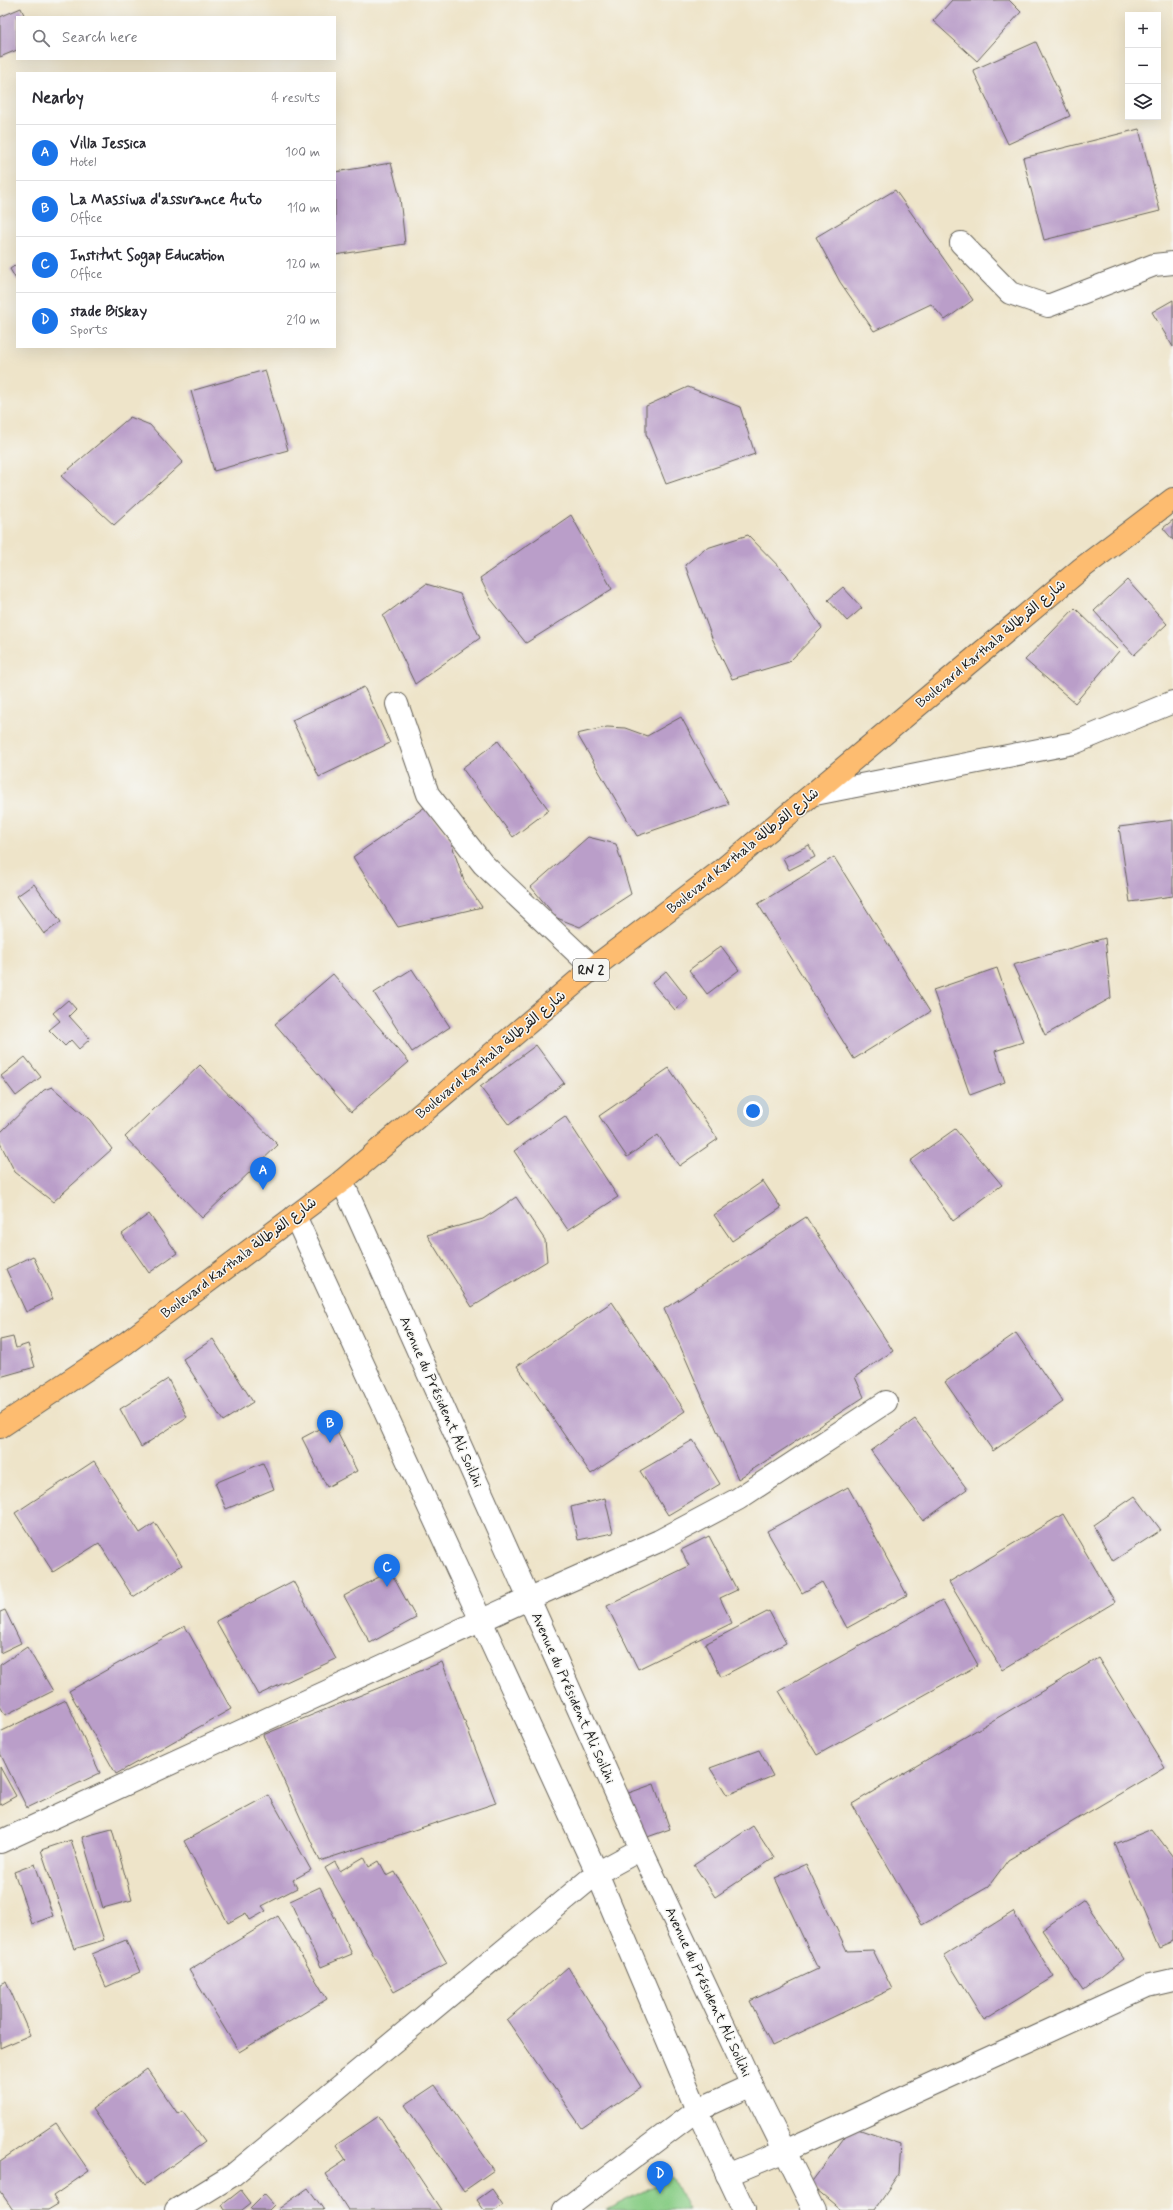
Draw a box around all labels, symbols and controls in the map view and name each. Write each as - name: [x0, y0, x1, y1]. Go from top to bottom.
- map controls: [1125, 12, 1161, 120]
- button: +: [1125, 12, 1161, 48]
- search box: [16, 16, 336, 60]
- icon: search: [30, 27, 52, 49]
- text: Search here: [62, 28, 138, 48]
- button: −: [1125, 48, 1161, 84]
- button: layers: [1125, 84, 1161, 120]
- text: Nearby: [32, 87, 84, 109]
- text: 4 results: [271, 90, 320, 107]
- text: Villa Jessica: [70, 134, 146, 154]
- text: A: [41, 144, 49, 161]
- text: 100 m: [285, 144, 320, 161]
- text: Hotel: [70, 154, 96, 171]
- text: La Massiwa d'assurance Auto: [70, 190, 262, 210]
- text: B: [41, 200, 49, 217]
- text: 110 m: [287, 200, 320, 217]
- text: Office: [70, 210, 102, 227]
- text: Institut Sogap Education: [70, 246, 225, 266]
- text: C: [40, 256, 50, 273]
- text: 120 m: [286, 256, 320, 273]
- text: Office: [70, 266, 102, 283]
- text: stade Biskay: [70, 302, 147, 322]
- text: D: [41, 312, 49, 329]
- text: 210 m: [286, 312, 320, 329]
- text: Sports: [70, 322, 108, 339]
- street label: Boulevard Karthala شارع القرطالة: [912, 576, 1070, 712]
- street label: Boulevard Karthala شارع القرطالة: [663, 784, 823, 918]
- road number: RN 2: [573, 959, 609, 981]
- street label: Boulevard Karthala شارع القرطالة: [412, 987, 570, 1123]
- your location: [743, 1101, 763, 1121]
- pin: A: [250, 1157, 276, 1190]
- street label: Boulevard Karthala شارع القرطالة: [157, 1193, 321, 1323]
- street label: Avenue du Président Ali Soilihi: [395, 1314, 487, 1490]
- pin: B: [317, 1410, 343, 1443]
- pin: C: [374, 1554, 400, 1587]
- street label: Avenue du Président Ali Soilihi: [527, 1610, 619, 1786]
- street label: Avenue du Président Ali Soilihi: [661, 1904, 755, 2080]
- pin: D: [647, 2161, 673, 2194]

